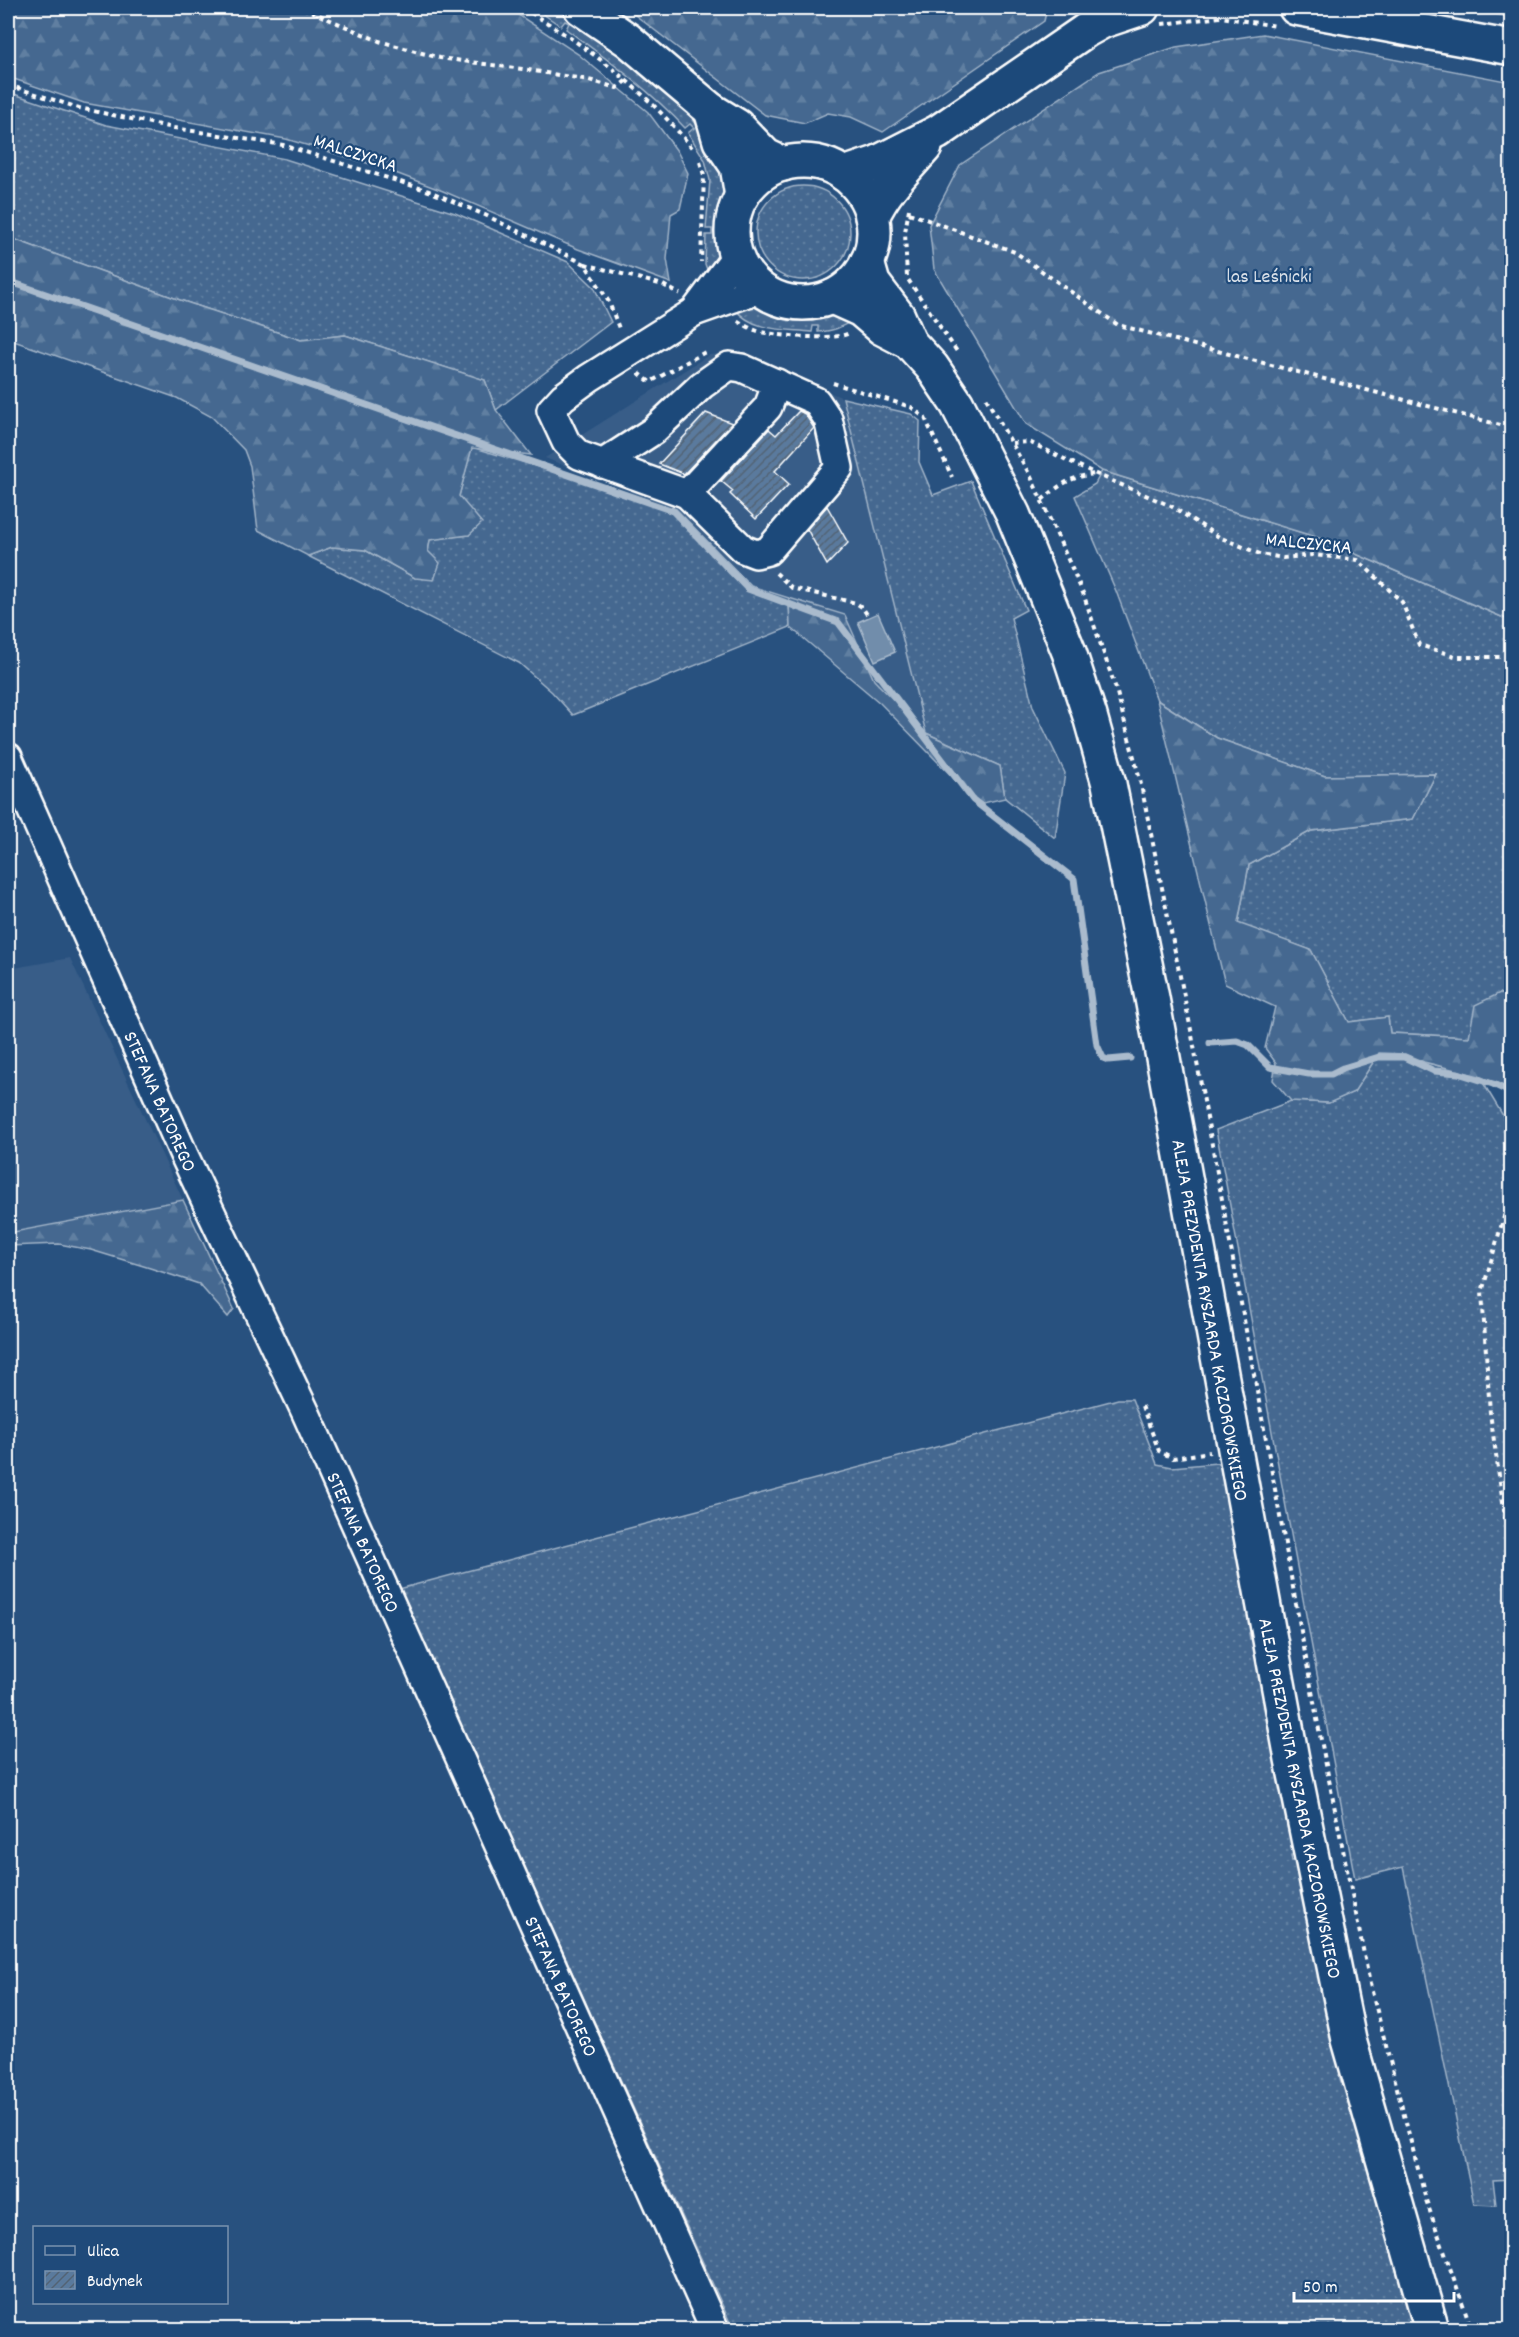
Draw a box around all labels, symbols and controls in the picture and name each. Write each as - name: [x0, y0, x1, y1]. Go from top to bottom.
- street label: MALCZYCKA: [309, 128, 401, 182]
- park label: las Leśnicki: [1226, 264, 1312, 292]
- street label: MALCZYCKA: [1264, 527, 1353, 563]
- street label: STEFANA BATOREGO: [115, 1027, 202, 1177]
- street label: ALEJA PREZYDENTA RYSZARDA KACZOROWSKIEGO: [1162, 1137, 1254, 1504]
- street label: STEFANA BATOREGO: [318, 1468, 405, 1618]
- street label: ALEJA PREZYDENTA RYSZARDA KACZOROWSKIEGO: [1249, 1616, 1347, 1981]
- street label: STEFANA BATOREGO: [516, 1912, 603, 2062]
- legend: [33, 2226, 228, 2304]
- text: Ulica: [87, 2240, 119, 2265]
- scale bar: [1294, 2265, 1454, 2303]
- text: Budynek: [87, 2270, 143, 2295]
- text: 50 m: [1303, 2276, 1338, 2301]

